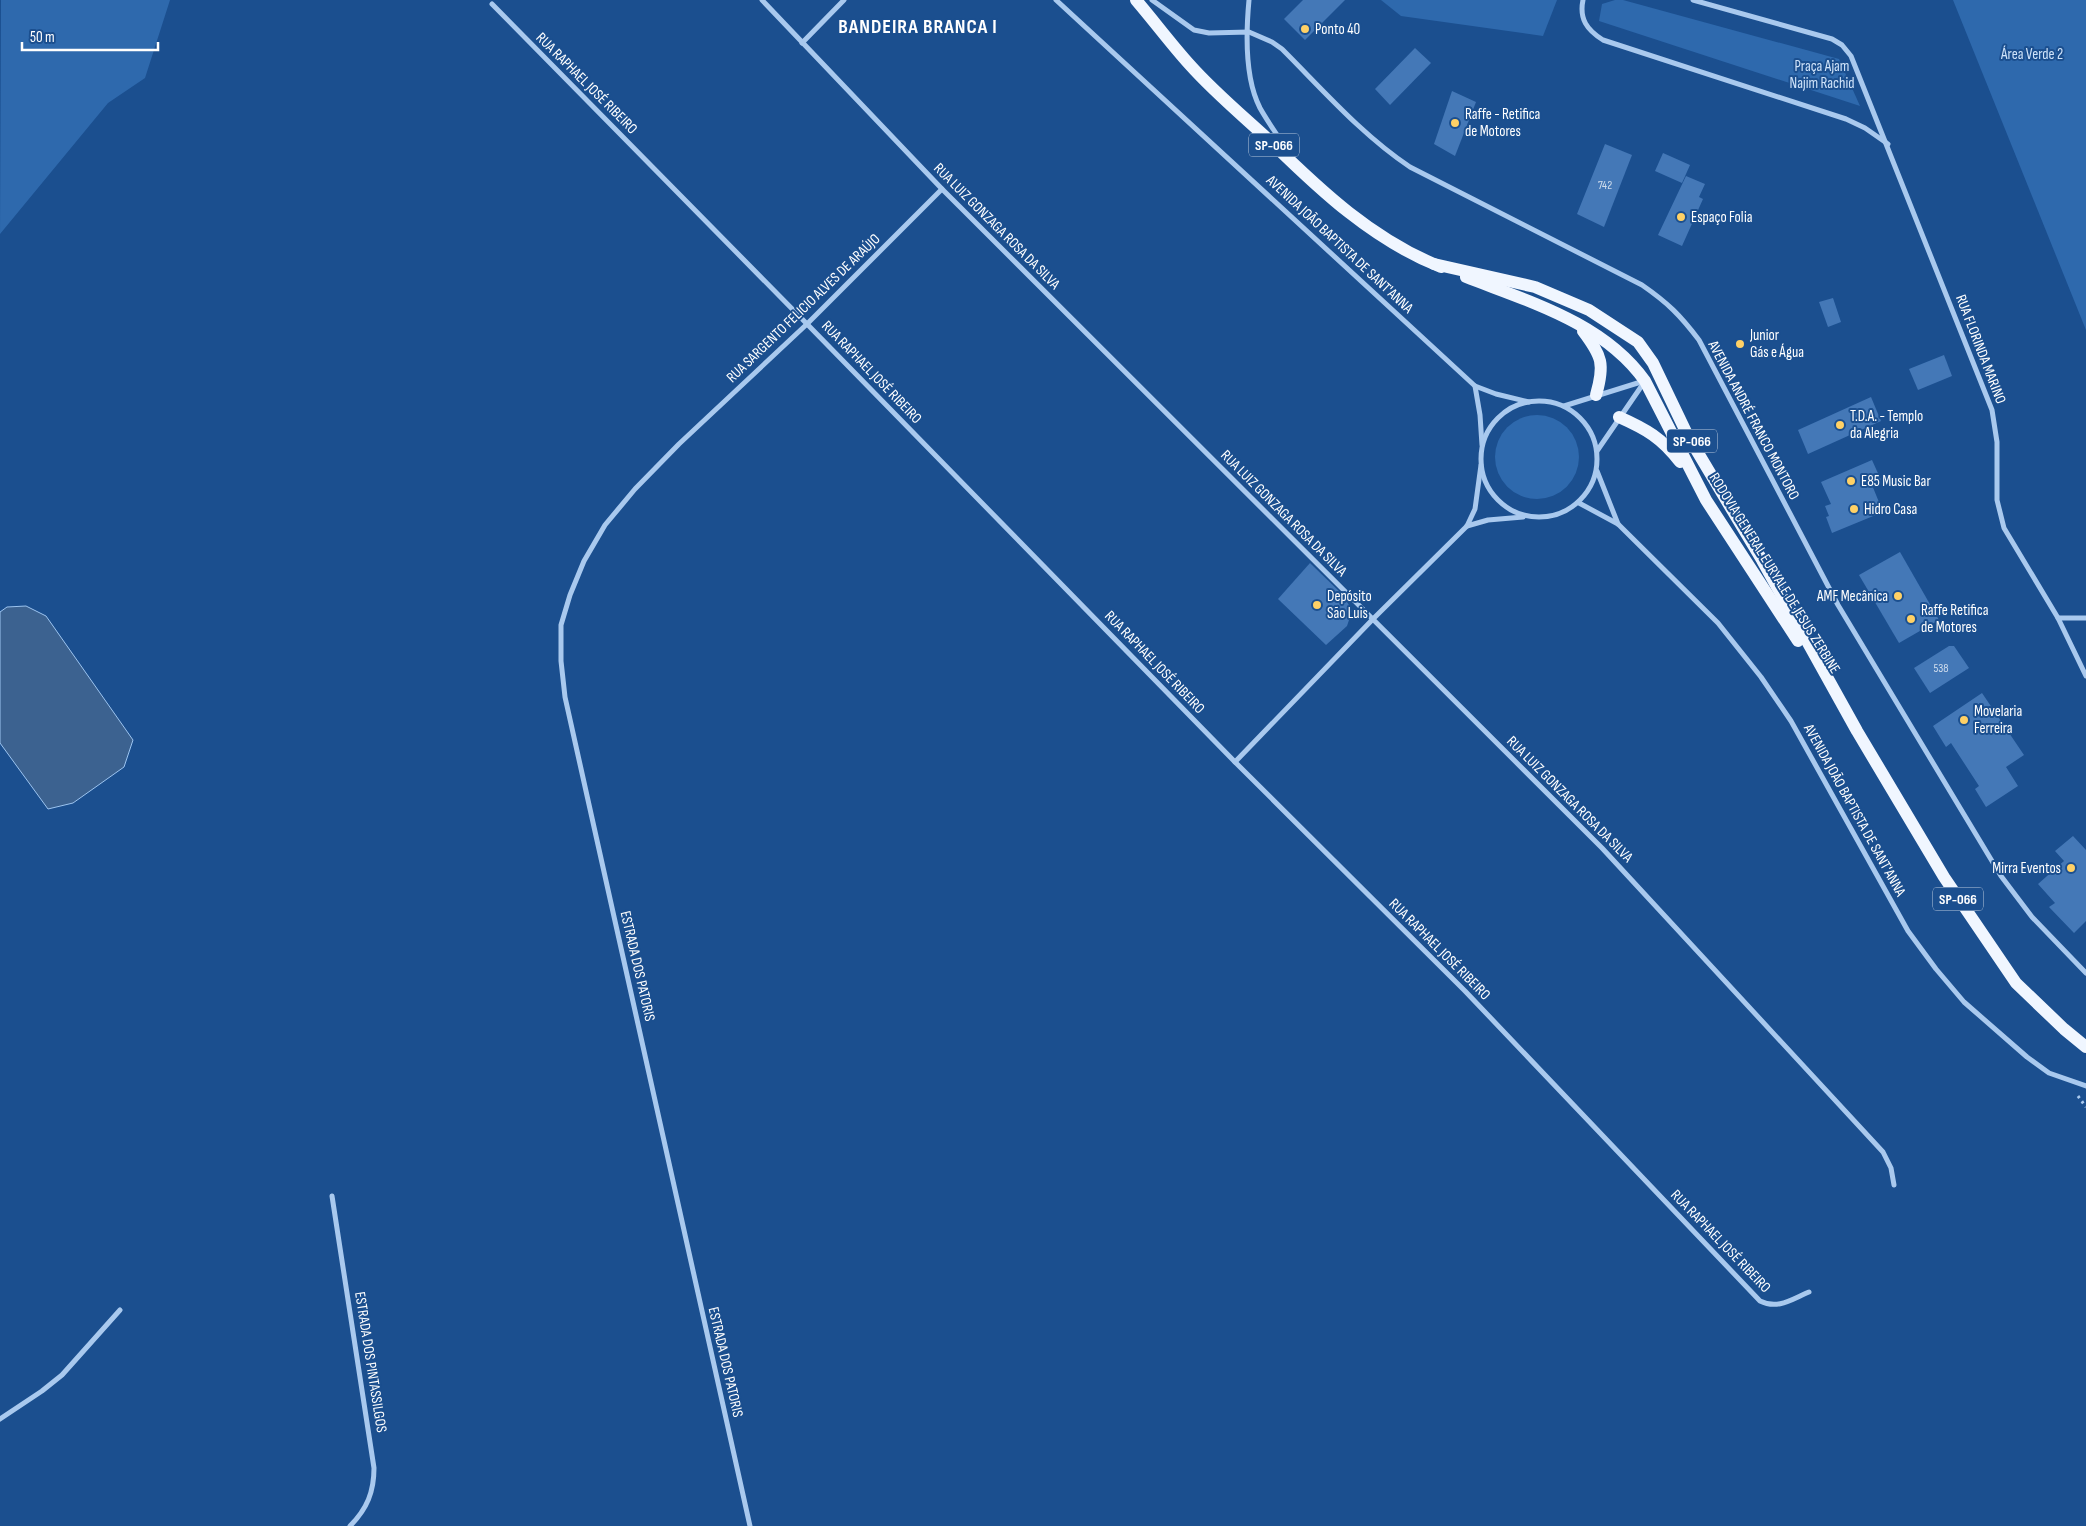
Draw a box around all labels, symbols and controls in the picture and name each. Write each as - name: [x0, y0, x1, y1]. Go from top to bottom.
- district label: BANDEIRA BRANCA I: [838, 15, 998, 39]
- scale bar: [22, 20, 159, 52]
- place label: Ponto 40: [1315, 20, 1360, 39]
- marker: Ponto 40: [1299, 23, 1311, 35]
- text: 50 m: [30, 28, 55, 47]
- street label: RUA RAPHAEL JOSÉ RIBEIRO: [532, 29, 641, 138]
- park label: Área Verde 2: [2000, 45, 2063, 64]
- park label: Praça Ajam Najim Rachid: [1790, 57, 1854, 93]
- place label: Raffe - Retifica de Motores: [1465, 105, 1541, 141]
- marker: Raffe - Retifica de Motores: [1449, 117, 1461, 129]
- road number: SP-066: [1249, 134, 1299, 156]
- street label: RUA LUIZ GONZAGA ROSA DA SILVA: [929, 159, 1064, 294]
- street label: AVENIDA JOÃO BAPTISTA DE SANT'ANNA: [1261, 171, 1418, 318]
- house number: 742: [1598, 178, 1612, 193]
- place label: Espaço Folia: [1691, 208, 1753, 227]
- marker: Espaço Folia: [1675, 211, 1687, 223]
- street label: RUA SARGENTO FELICIO ALVES DE ARAÚJO: [722, 230, 884, 387]
- street label: RUA FLORINDA MARINO: [1951, 292, 2010, 407]
- street label: RUA RAPHAEL JOSÉ RIBEIRO: [818, 317, 926, 428]
- place label: Junior Gás e Água: [1749, 326, 1804, 362]
- street label: AVENIDA ANDRÉ FRANCO MONTORO: [1703, 336, 1804, 503]
- marker: Junior Gás e Água: [1734, 338, 1746, 350]
- place label: T.D.A. - Templo da Alegria: [1850, 407, 1923, 443]
- marker: T.D.A. - Templo da Alegria: [1834, 419, 1846, 431]
- road number: SP-066: [1667, 430, 1717, 452]
- street label: RUA LUIZ GONZAGA ROSA DA SILVA: [1216, 446, 1351, 581]
- street label: RODOVIA GENERAL EURYALE DE JESUS ZERBINE: [1705, 469, 1844, 677]
- place label: E85 Music Bar: [1861, 472, 1931, 491]
- marker: E85 Music Bar: [1845, 475, 1857, 487]
- place label: Hidro Casa: [1864, 500, 1917, 519]
- marker: Hidro Casa: [1848, 503, 1860, 515]
- place label: Depósito São Luis: [1327, 587, 1372, 623]
- place label: AMF Mecânica: [1816, 587, 1888, 606]
- marker: AMF Mecânica: [1892, 590, 1904, 602]
- marker: Depósito São Luis: [1311, 599, 1323, 611]
- place label: Raffe Retifica de Motores: [1921, 601, 1989, 637]
- street label: RUA RAPHAEL JOSÉ RIBEIRO: [1101, 607, 1209, 718]
- marker: Raffe Retifica de Motores: [1905, 613, 1917, 625]
- house number: 538: [1933, 661, 1949, 676]
- place label: Movelaria Ferreira: [1974, 702, 2022, 738]
- marker: Movelaria Ferreira: [1958, 714, 1970, 726]
- street label: AVENIDA JOÃO BAPTISTA DE SANT'ANNA: [1799, 720, 1910, 900]
- street label: RUA LUIZ GONZAGA ROSA DA SILVA: [1502, 732, 1637, 867]
- place label: Mirra Eventos: [1992, 859, 2061, 878]
- marker: Mirra Eventos: [2065, 862, 2077, 874]
- road number: SP-066: [1933, 888, 1983, 911]
- street label: RUA RAPHAEL JOSÉ RIBEIRO: [1385, 895, 1494, 1004]
- street label: ESTRADA DOS PATORIS: [616, 909, 659, 1023]
- street label: RUA RAPHAEL JOSÉ RIBEIRO: [1667, 1186, 1775, 1297]
- street label: ESTRADA DOS PINTASSILGOS: [350, 1290, 391, 1434]
- street label: ESTRADA DOS PATORIS: [704, 1305, 747, 1419]

